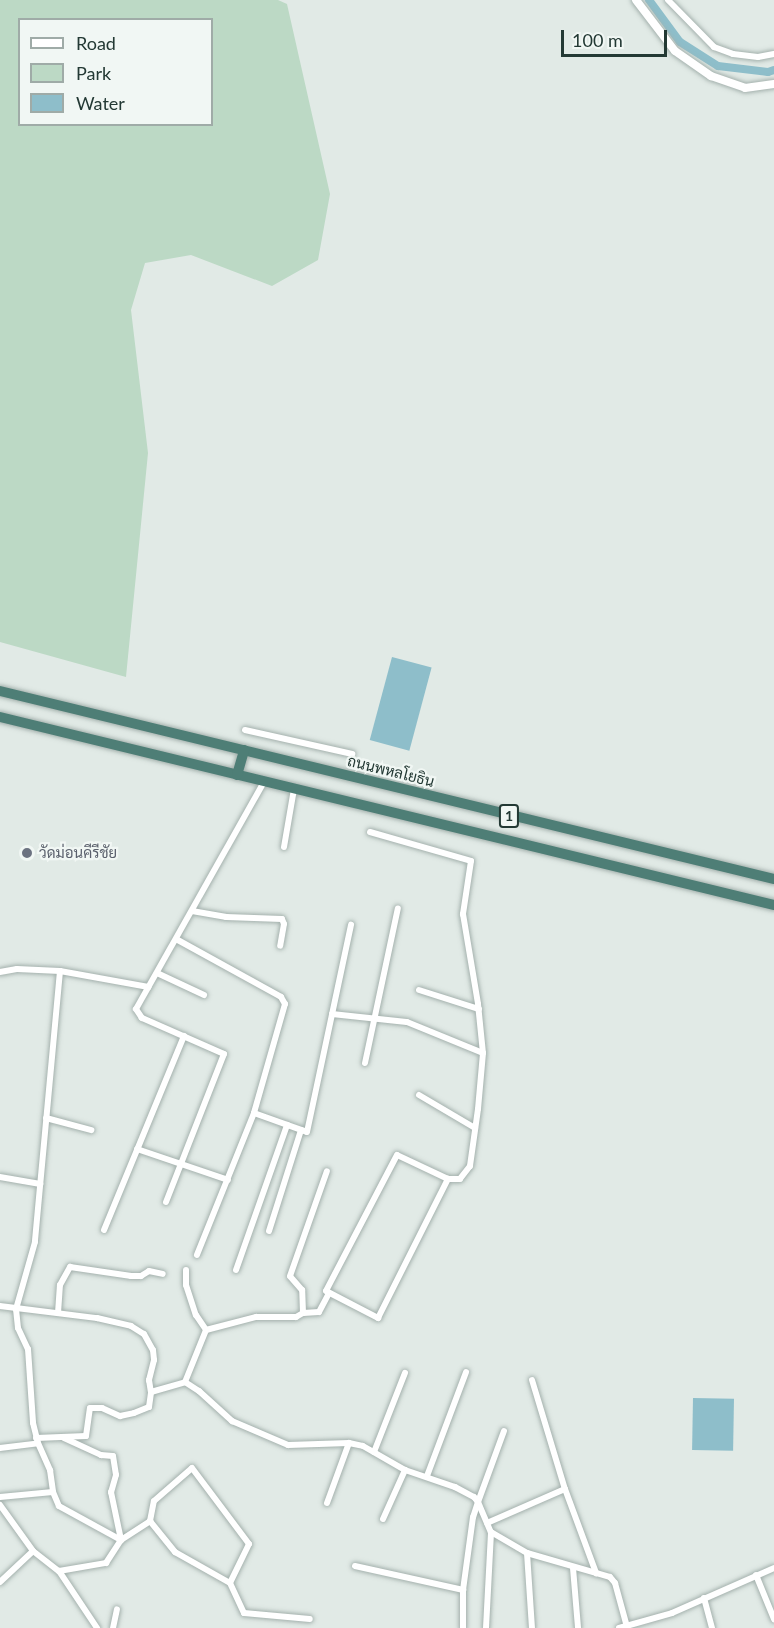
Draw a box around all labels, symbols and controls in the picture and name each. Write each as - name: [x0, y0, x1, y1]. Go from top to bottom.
- legend: [18, 18, 213, 126]
- scale bar: [564, 18, 670, 56]
- text: 100 m: [572, 29, 623, 51]
- text: Road: [76, 32, 116, 54]
- text: Park: [76, 62, 111, 84]
- text: Water: [76, 92, 125, 114]
- street label: ถนนพหลโยธิน: [346, 752, 436, 790]
- road number: 1: [498, 805, 520, 827]
- place label: วัดม่อนคีรีชัย: [39, 844, 117, 862]
- marker: วัดม่อนคีรีชัย: [20, 846, 34, 860]

